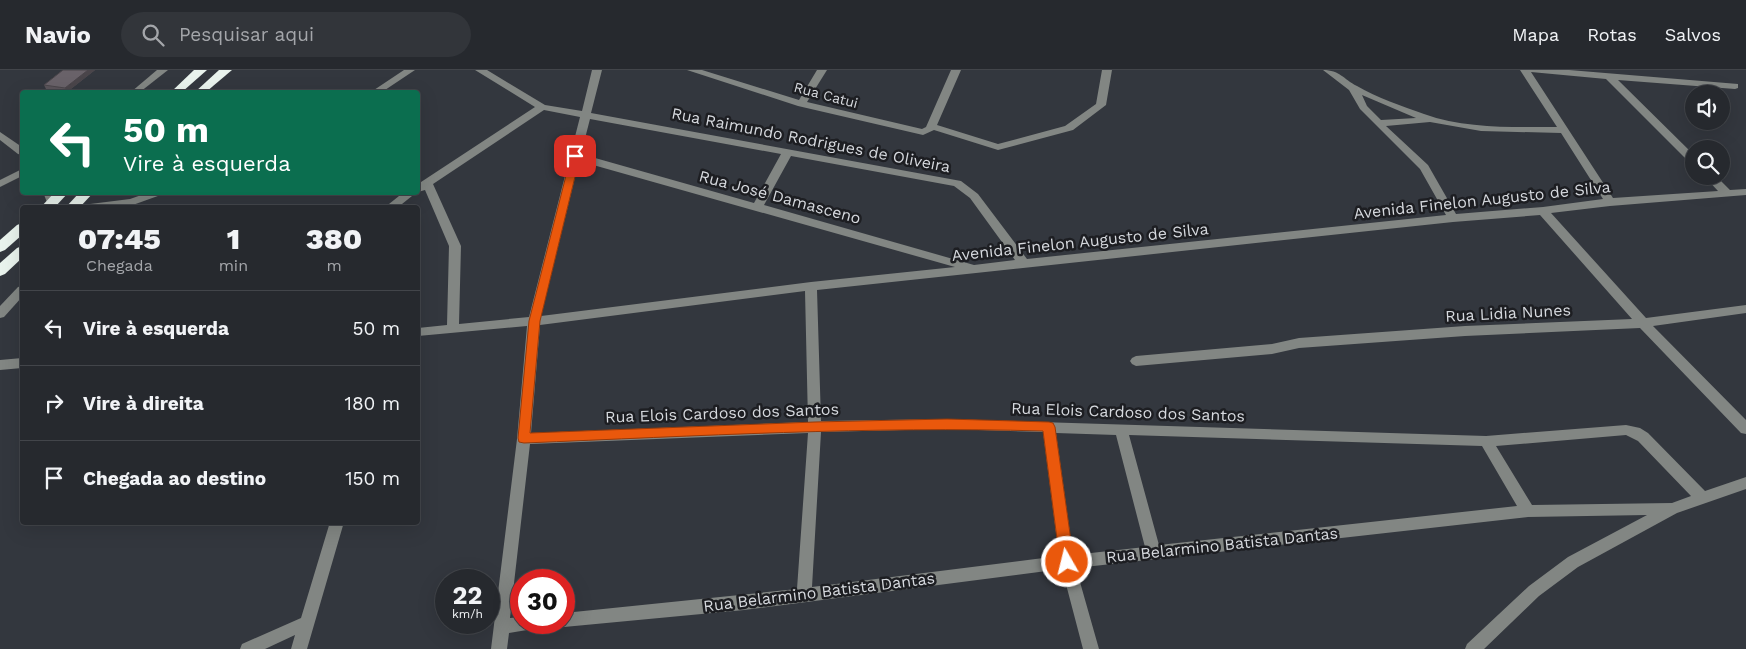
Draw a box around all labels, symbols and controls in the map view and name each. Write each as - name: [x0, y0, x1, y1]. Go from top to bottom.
- search box: [121, 12, 471, 57]
- text: Navio: [25, 21, 91, 49]
- icon: search: [139, 21, 167, 49]
- text: Pesquisar aqui: [179, 23, 314, 46]
- text: Mapa: [1512, 24, 1559, 45]
- text: Rotas: [1587, 24, 1637, 45]
- text: Salvos: [1665, 24, 1721, 45]
- street label: Rua Catui: [792, 79, 860, 111]
- map controls: [1685, 85, 1730, 185]
- button: sound: [1685, 85, 1730, 130]
- street label: Rua Raimundo Rodrigues de Oliveira: [670, 104, 952, 176]
- text: 50 m: [123, 109, 209, 151]
- icon: left: [40, 110, 105, 175]
- pin: [554, 135, 596, 177]
- button: search: [1685, 140, 1730, 185]
- icon: arrive: [561, 142, 589, 170]
- text: Vire à esquerda: [123, 151, 291, 176]
- street label: Rua José Damasceno: [697, 166, 863, 228]
- street label: Avenida Finelon Augusto de Silva: [1353, 177, 1611, 223]
- street label: Avenida Finelon Augusto de Silva: [951, 219, 1209, 265]
- text: 07:45: [78, 221, 161, 256]
- text: 1: [227, 221, 240, 256]
- text: 380: [306, 221, 362, 256]
- text: Chegada: [86, 256, 153, 275]
- text: min: [219, 256, 248, 275]
- text: m: [326, 256, 342, 275]
- street label: Rua Lidia Nunes: [1445, 300, 1571, 326]
- icon: left: [40, 314, 68, 342]
- text: Vire à esquerda: [83, 317, 229, 340]
- text: 50 m: [353, 317, 400, 340]
- icon: right: [40, 389, 68, 417]
- text: Vire à direita: [83, 392, 204, 415]
- text: 180 m: [344, 392, 400, 415]
- street label: Rua Elois Cardoso dos Santos: [1011, 398, 1245, 426]
- street label: Rua Elois Cardoso dos Santos: [605, 399, 839, 427]
- icon: arrive: [40, 464, 68, 492]
- text: Chegada ao destino: [83, 467, 266, 490]
- text: 150 m: [345, 467, 400, 490]
- street label: Rua Belarmino Batista Dantas: [1105, 523, 1339, 567]
- position arrow: [1040, 535, 1092, 587]
- street label: Rua Belarmino Batista Dantas: [702, 568, 936, 616]
- speed limit sign: 30: [510, 569, 575, 634]
- text: 22: [453, 581, 482, 610]
- text: km/h: [452, 607, 483, 621]

